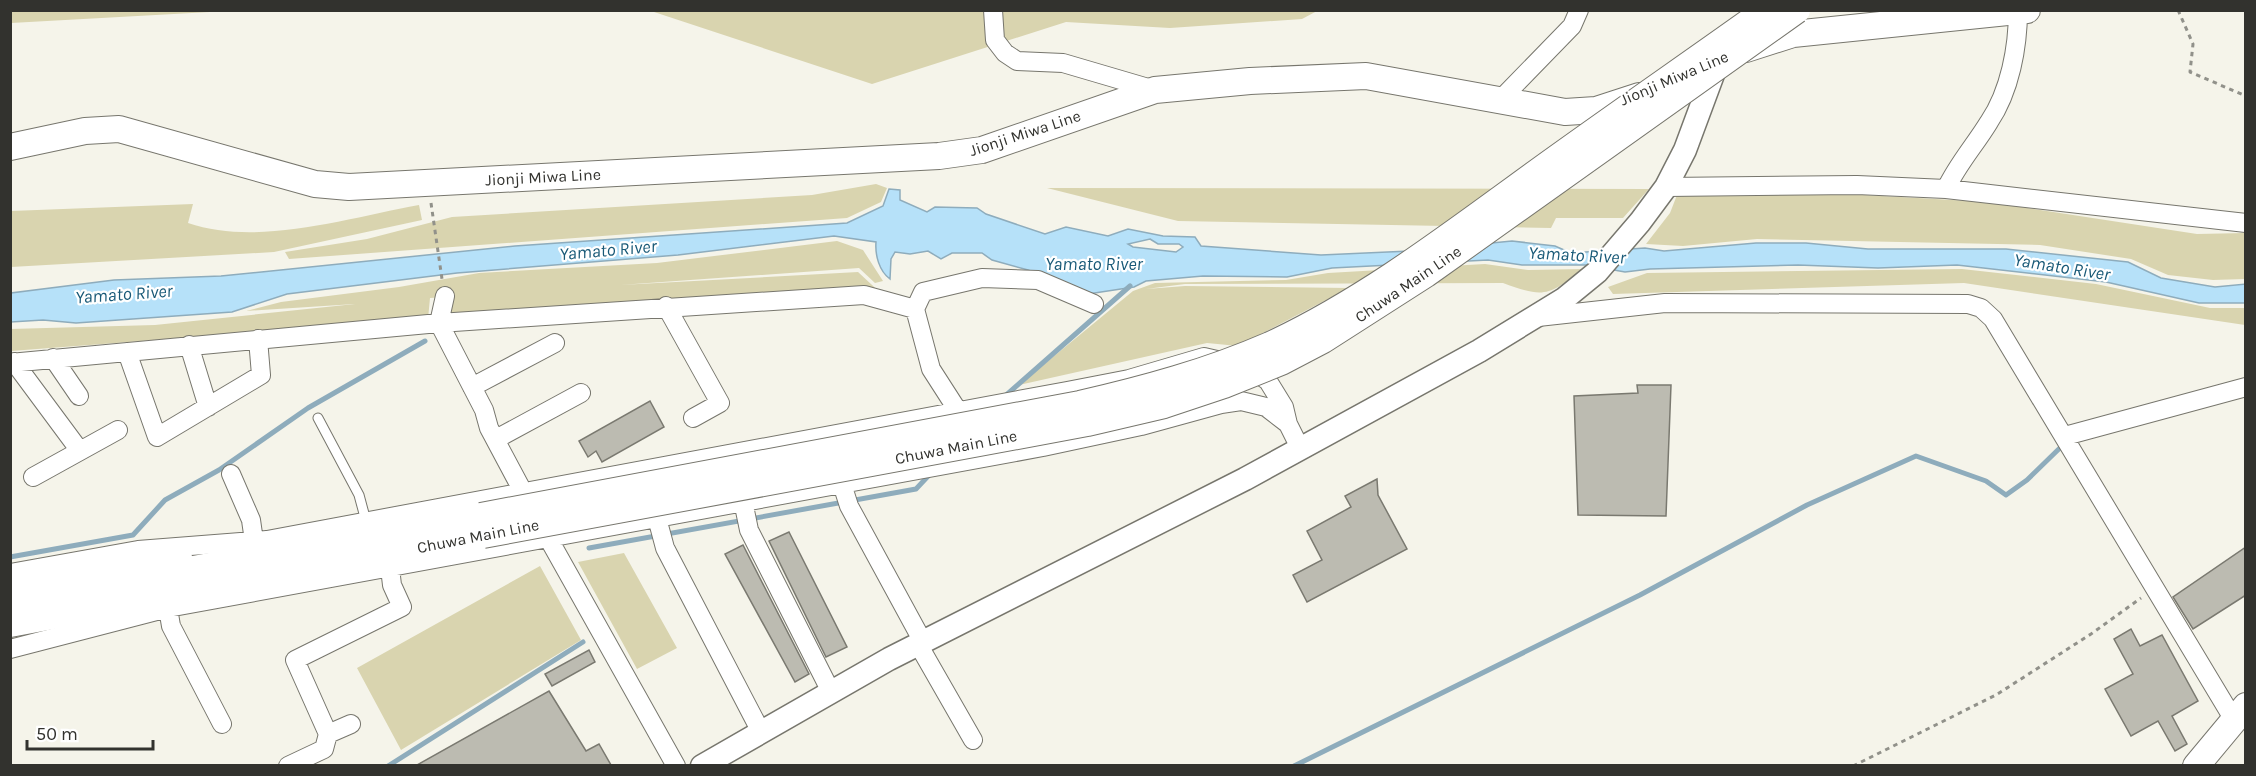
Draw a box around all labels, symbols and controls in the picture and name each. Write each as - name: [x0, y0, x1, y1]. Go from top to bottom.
- street label: Jionji Miwa Line: [1617, 47, 1731, 109]
- street label: Jionji Miwa Line: [967, 106, 1083, 160]
- street label: Jionji Miwa Line: [485, 164, 601, 190]
- water label: Yamato River: [559, 235, 658, 265]
- street label: Chuwa Main Line: [1351, 241, 1465, 327]
- water label: Yamato River: [1528, 241, 1627, 269]
- water label: Yamato River: [2012, 249, 2113, 286]
- water label: Yamato River: [1045, 253, 1144, 275]
- water label: Yamato River: [75, 280, 174, 308]
- street label: Chuwa Main Line: [893, 426, 1019, 468]
- street label: Chuwa Main Line: [415, 515, 541, 557]
- scale bar: [27, 713, 153, 751]
- text: 50 m: [36, 723, 78, 745]

